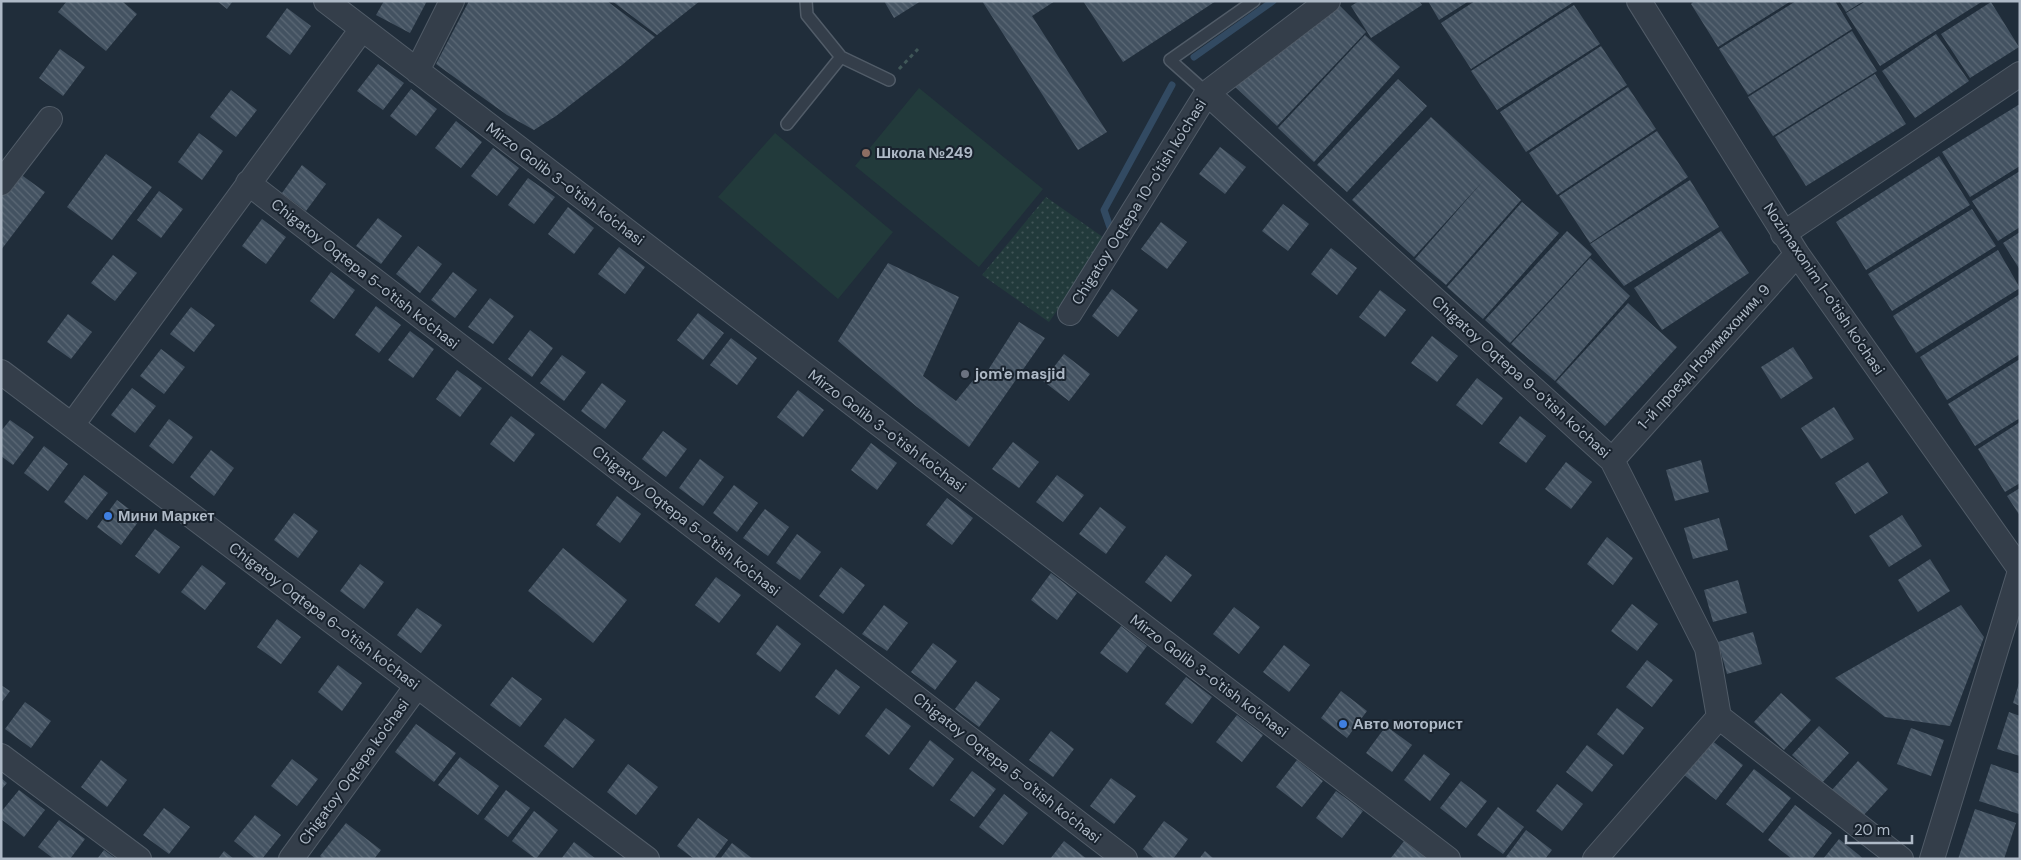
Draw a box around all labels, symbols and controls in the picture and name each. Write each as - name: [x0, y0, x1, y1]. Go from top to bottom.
- street label: Chigatoy Oqtepa 10-o'tish ko'chasi: [1067, 95, 1211, 309]
- street label: Mirzo Golib 3-o'tish ko'chasi: [482, 118, 648, 250]
- place label: Школа №249: [876, 143, 973, 163]
- marker: Школа №249: [860, 147, 872, 159]
- street label: Chigatoy Oqtepa 5-o'tish ko'chasi: [267, 194, 463, 354]
- street label: Nozimaxonim 1-o'tish ko'chasi: [1759, 199, 1889, 379]
- street label: 1-й проезд Нозимахоним, 9: [1633, 280, 1775, 434]
- street label: Chigatoy Oqtepa 9-o'tish ko'chasi: [1427, 291, 1615, 463]
- place label: jom'e masjid: [974, 364, 1065, 384]
- street label: Mirzo Golib 3-o'tish ko'chasi: [804, 365, 970, 497]
- marker: jom'e masjid: [959, 368, 971, 380]
- street label: Chigatoy Oqtepa 5-o'tish ko'chasi: [588, 441, 784, 601]
- place label: Мини Маркет: [118, 506, 215, 526]
- marker: Мини Маркет: [102, 510, 114, 522]
- street label: Chigatoy Oqtepa 6-o'tish ko'chasi: [225, 538, 423, 694]
- street label: Mirzo Golib 3-o'tish ko'chasi: [1126, 610, 1292, 742]
- street label: Chigatoy Oqtepa 5-o'tish ko'chasi: [909, 688, 1105, 848]
- street label: Chigatoy Oqtepa ko'chasi: [294, 695, 414, 849]
- place label: Авто моторист: [1353, 714, 1463, 734]
- marker: Авто моторист: [1337, 718, 1349, 730]
- scale bar: [1846, 812, 1912, 844]
- text: 20 m: [1854, 820, 1890, 840]

